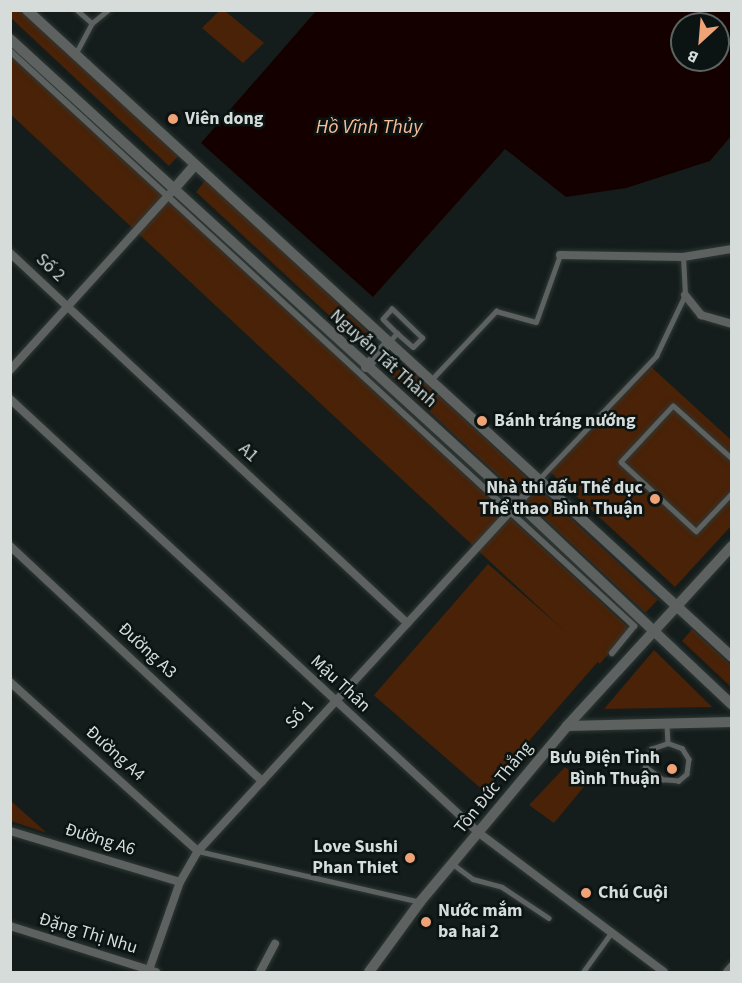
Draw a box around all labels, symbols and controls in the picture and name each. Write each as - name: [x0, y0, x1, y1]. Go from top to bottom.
- north arrow: [670, 12, 730, 72]
- text: B: [684, 44, 702, 68]
- place label: Viên dong: [185, 108, 263, 130]
- marker: Viên dong: [166, 112, 180, 126]
- water label: Hồ Vĩnh Thủy: [316, 115, 422, 139]
- street label: Số 2: [31, 249, 69, 287]
- street label: Nguyễn Tất Thành: [325, 305, 441, 413]
- place label: Bánh tráng nướng: [494, 410, 636, 432]
- marker: Bánh tráng nướng: [475, 414, 489, 428]
- street label: A1: [234, 439, 262, 467]
- place label: Nhà thi đấu Thể dục Thể thao Bình Thuận: [479, 478, 643, 520]
- marker: Nhà thi đấu Thể dục Thể thao Bình Thuận: [648, 492, 662, 506]
- street label: Đường A3: [113, 618, 181, 684]
- street label: Mậu Thân: [306, 651, 374, 717]
- street label: Số 1: [281, 696, 319, 734]
- street label: Đường A4: [81, 722, 149, 786]
- street label: Tôn Đức Thắng: [450, 738, 538, 838]
- place label: Bưu Điện Tỉnh Bình Thuận: [550, 748, 660, 790]
- marker: Bưu Điện Tỉnh Bình Thuận: [665, 762, 679, 776]
- street label: Đường A6: [62, 819, 138, 861]
- place label: Love Sushi Phan Thiet: [312, 837, 398, 880]
- marker: Love Sushi Phan Thiet: [403, 851, 417, 865]
- place label: Chú Cuội: [598, 882, 668, 904]
- marker: Chú Cuội: [579, 886, 593, 900]
- place label: Nước mắm ba hai 2: [438, 901, 523, 944]
- street label: Đặng Thị Nhu: [36, 909, 140, 959]
- marker: Nước mắm ba hai 2: [419, 915, 433, 929]

